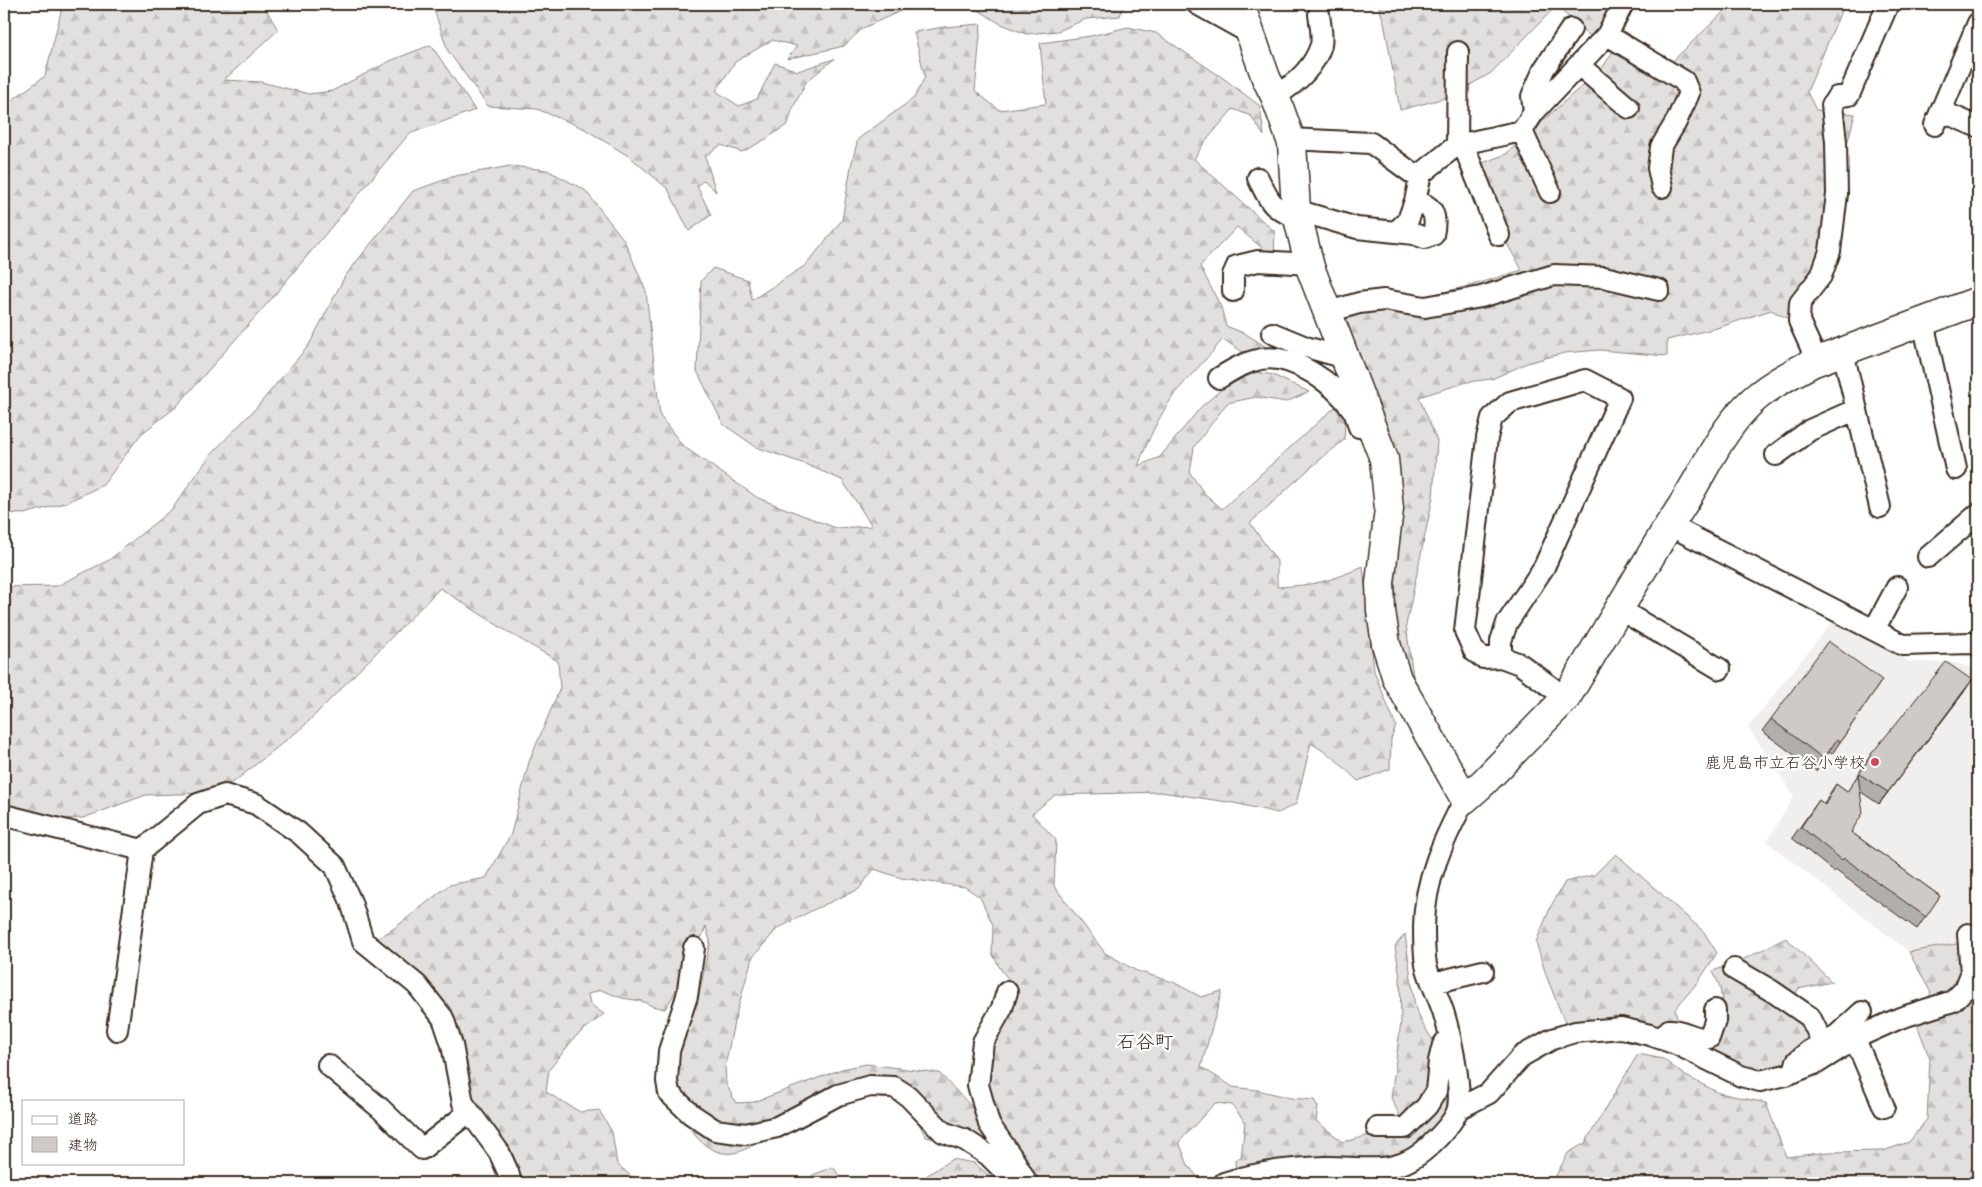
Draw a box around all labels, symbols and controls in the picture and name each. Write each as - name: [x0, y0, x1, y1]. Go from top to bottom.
- place label: 鹿児島市立石谷小学校: [1705, 752, 1865, 772]
- marker: 鹿児島市立石谷小学校: [1869, 756, 1881, 768]
- district label: 石谷町: [1116, 1029, 1174, 1053]
- legend: [22, 1100, 185, 1164]
- text: 道路: [68, 1109, 98, 1128]
- text: 建物: [68, 1135, 98, 1154]

